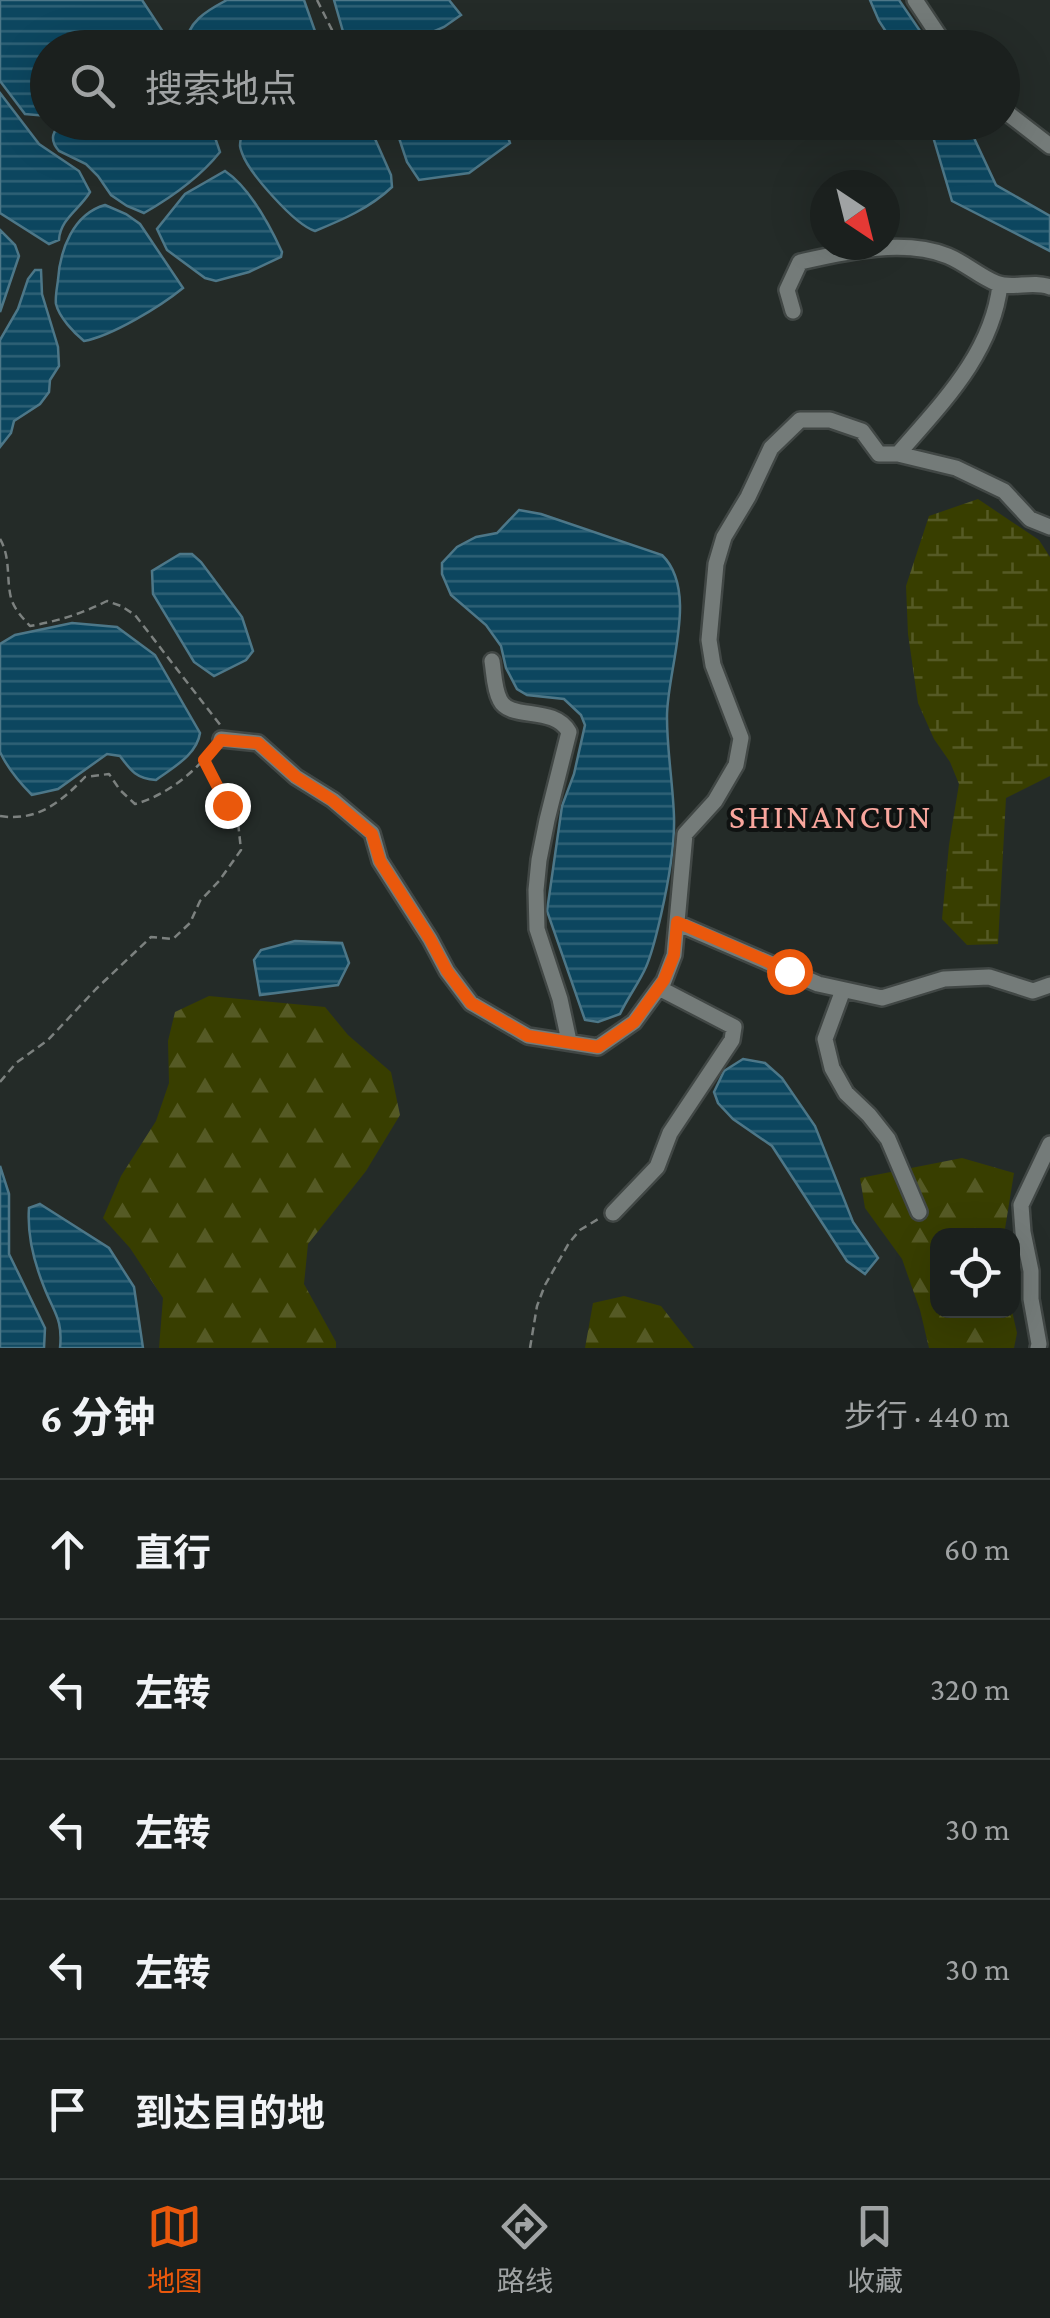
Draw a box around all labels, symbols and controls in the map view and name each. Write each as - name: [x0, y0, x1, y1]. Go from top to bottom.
- search box: [30, 30, 1020, 140]
- icon: search: [65, 58, 120, 113]
- text: 搜索地点: [145, 68, 297, 110]
- north arrow: [810, 170, 900, 260]
- route end: [205, 783, 251, 829]
- district label: SHINANCUN: [729, 797, 933, 836]
- route start: [767, 949, 813, 995]
- map controls: [930, 1228, 1020, 1318]
- button: locate: [930, 1228, 1020, 1318]
- text: 6 分钟: [40, 1394, 155, 1441]
- text: 步行 · 440 m: [844, 1398, 1010, 1434]
- icon: ahead: [40, 1522, 95, 1577]
- text: 60 m: [944, 1531, 1010, 1567]
- text: 直行: [135, 1532, 211, 1574]
- icon: left: [40, 1662, 95, 1717]
- text: 320 m: [930, 1671, 1010, 1707]
- text: 左转: [135, 1672, 211, 1714]
- icon: left: [40, 1802, 95, 1857]
- text: 30 m: [945, 1811, 1010, 1847]
- text: 左转: [135, 1812, 211, 1854]
- icon: left: [40, 1942, 95, 1997]
- text: 30 m: [945, 1951, 1010, 1987]
- text: 左转: [135, 1952, 211, 1994]
- icon: arrive: [40, 2082, 95, 2137]
- text: 到达目的地: [135, 2092, 325, 2134]
- tab: 地图: [147, 2199, 203, 2299]
- tab: 路线: [497, 2199, 553, 2299]
- tab: 收藏: [847, 2199, 903, 2299]

